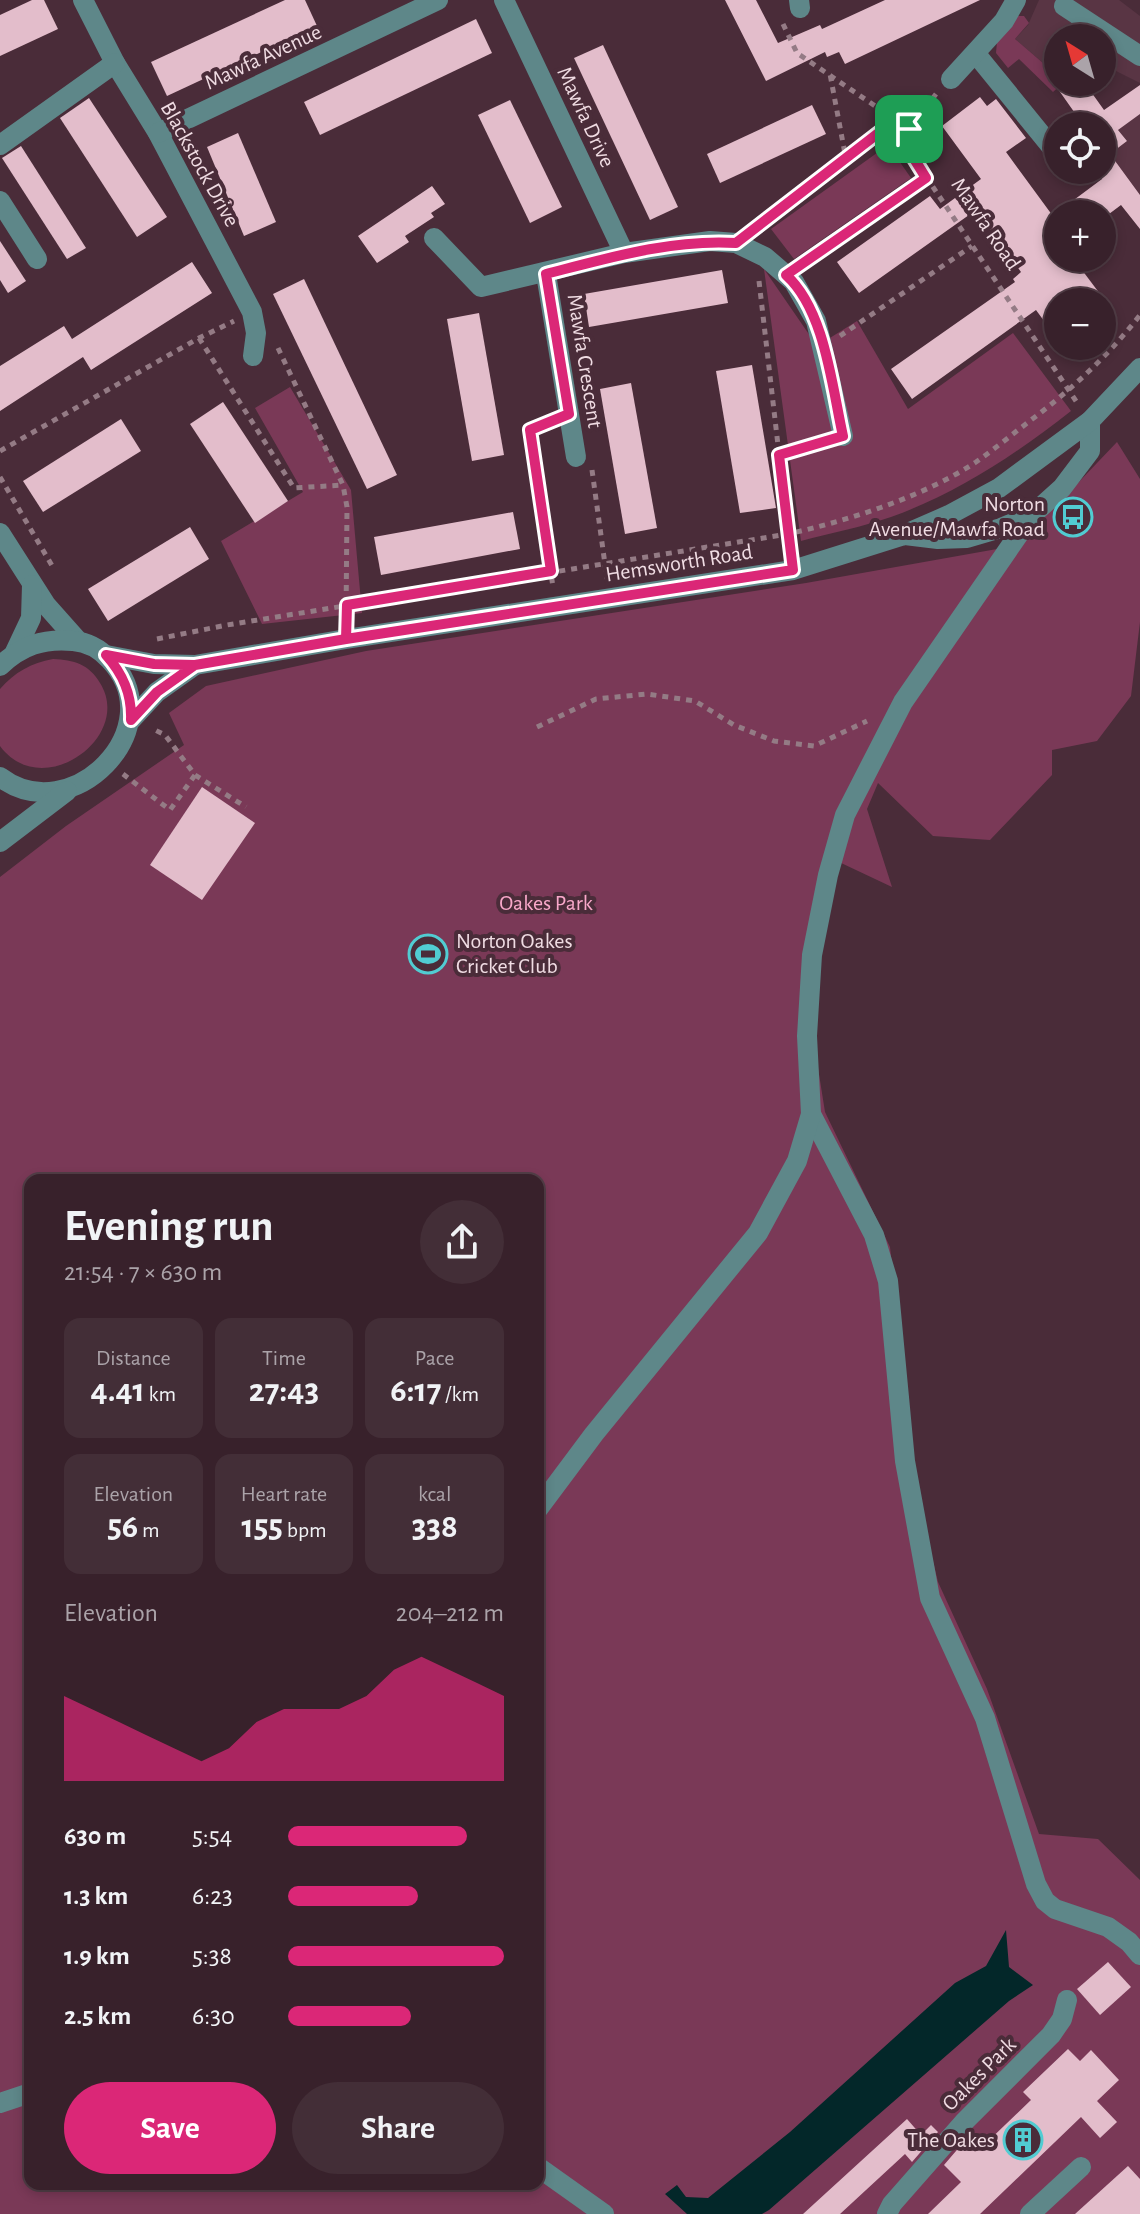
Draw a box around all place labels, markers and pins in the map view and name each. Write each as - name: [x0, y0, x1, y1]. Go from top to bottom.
- pin: [875, 95, 943, 163]
- place label: Norton Avenue/Mawfa Road: [869, 493, 1045, 540]
- bus stop icon: Norton Avenue/Mawfa Road: [1052, 496, 1094, 538]
- place label: Norton Oakes Cricket Club: [456, 930, 573, 977]
- sports icon: Norton Oakes Cricket Club: [407, 933, 449, 975]
- building icon: The Oakes: [1002, 2119, 1044, 2161]
- place label: The Oakes: [907, 2129, 995, 2151]

